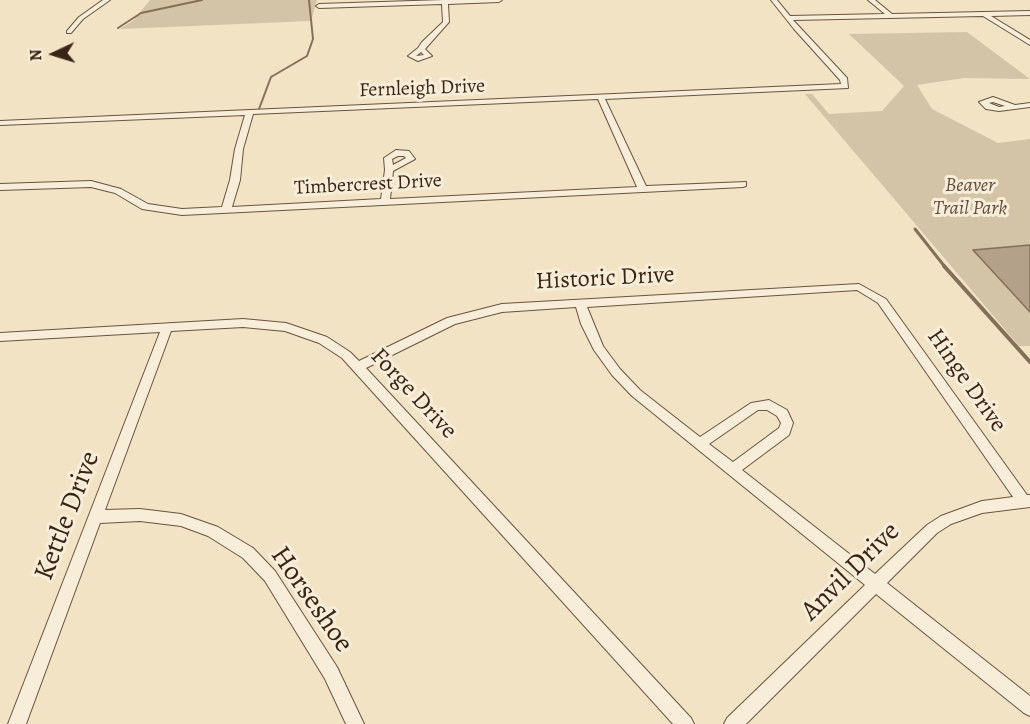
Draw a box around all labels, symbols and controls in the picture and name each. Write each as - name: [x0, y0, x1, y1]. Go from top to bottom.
- north arrow: [24, 24, 84, 84]
- text: N: [25, 49, 47, 62]
- street label: Fernleigh Drive: [359, 75, 485, 103]
- street label: Timbercrest Drive: [294, 169, 442, 201]
- park label: Beaver Trail Park: [933, 174, 1007, 221]
- street label: Historic Drive: [535, 261, 675, 297]
- street label: Hinge Drive: [920, 324, 1012, 438]
- street label: Forge Drive: [364, 343, 462, 445]
- street label: Kettle Drive: [28, 447, 108, 585]
- street label: Anvil Drive: [795, 516, 907, 628]
- street label: Horseshoe: [262, 541, 360, 659]

